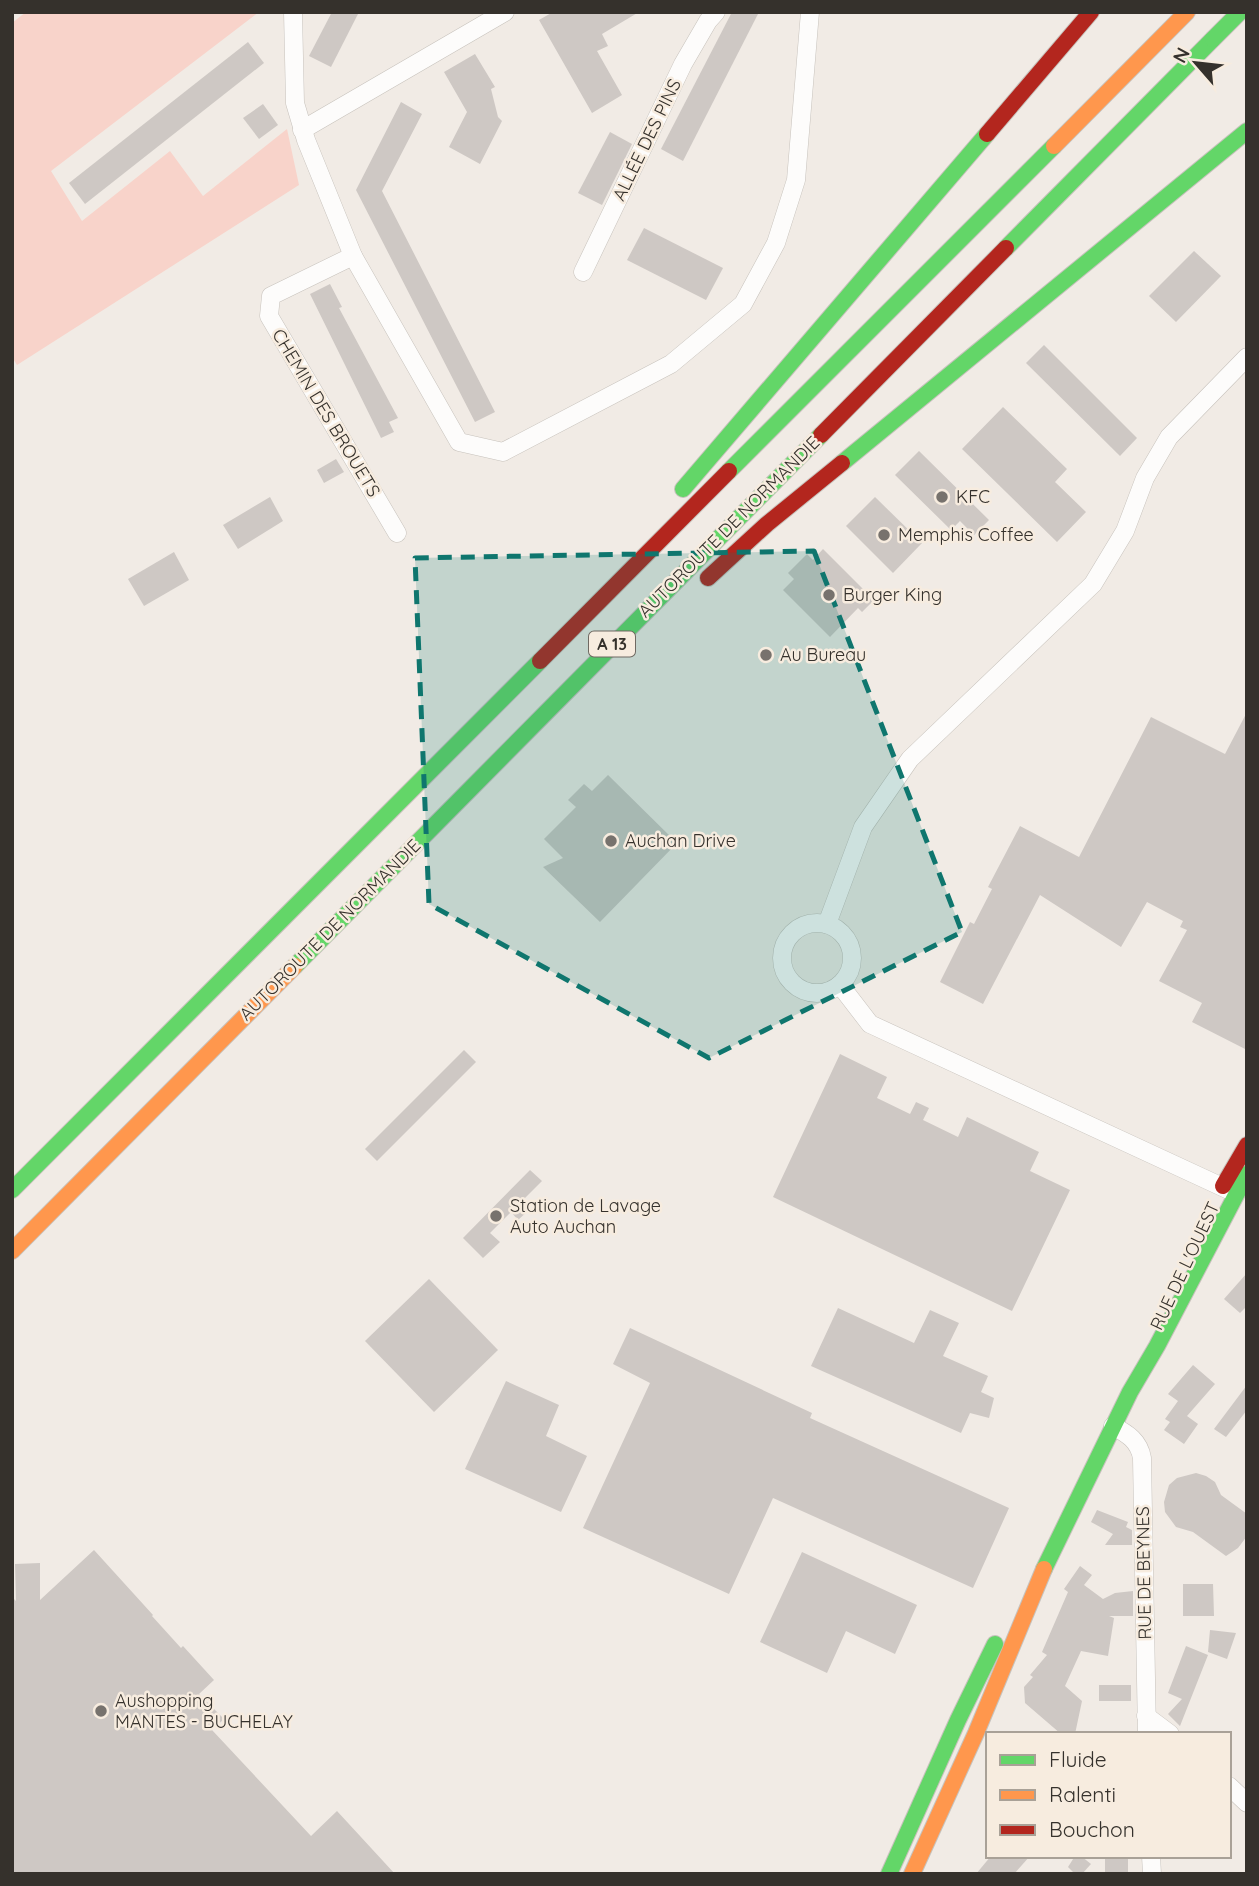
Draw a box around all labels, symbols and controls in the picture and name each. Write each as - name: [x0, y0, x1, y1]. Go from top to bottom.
- north arrow: [1161, 28, 1231, 98]
- text: N: [1167, 43, 1195, 67]
- street label: ALLÉE DES PINS: [607, 75, 686, 205]
- street label: CHEMIN DES BROUETS: [267, 325, 386, 501]
- street label: AUTOROUTE DE NORMANDIE: [633, 431, 824, 622]
- place label: KFC: [956, 485, 990, 508]
- marker: KFC: [934, 489, 950, 505]
- place label: Memphis Coffee: [898, 523, 1034, 546]
- marker: Memphis Coffee: [876, 527, 892, 543]
- place label: Burger King: [843, 583, 942, 606]
- marker: Burger King: [821, 587, 837, 603]
- road number: A 13: [589, 632, 635, 656]
- place label: Au Bureau: [780, 643, 866, 666]
- marker: Au Bureau: [758, 647, 774, 663]
- place label: Auchan Drive: [625, 829, 736, 852]
- marker: Auchan Drive: [603, 833, 619, 849]
- street label: AUTOROUTE DE NORMANDIE: [234, 834, 425, 1025]
- place label: Station de Lavage Auto Auchan: [510, 1194, 661, 1238]
- street label: RUE DE L'OUEST: [1145, 1198, 1224, 1334]
- marker: Station de Lavage Auto Auchan: [488, 1208, 504, 1224]
- street label: RUE DE BEYNES: [1131, 1506, 1156, 1640]
- place label: Aushopping MANTES - BUCHELAY: [115, 1689, 293, 1733]
- marker: Aushopping MANTES - BUCHELAY: [93, 1703, 109, 1719]
- legend: [986, 1732, 1231, 1858]
- text: Fluide: [1049, 1746, 1107, 1772]
- text: Ralenti: [1049, 1781, 1116, 1807]
- text: Bouchon: [1049, 1816, 1135, 1842]

